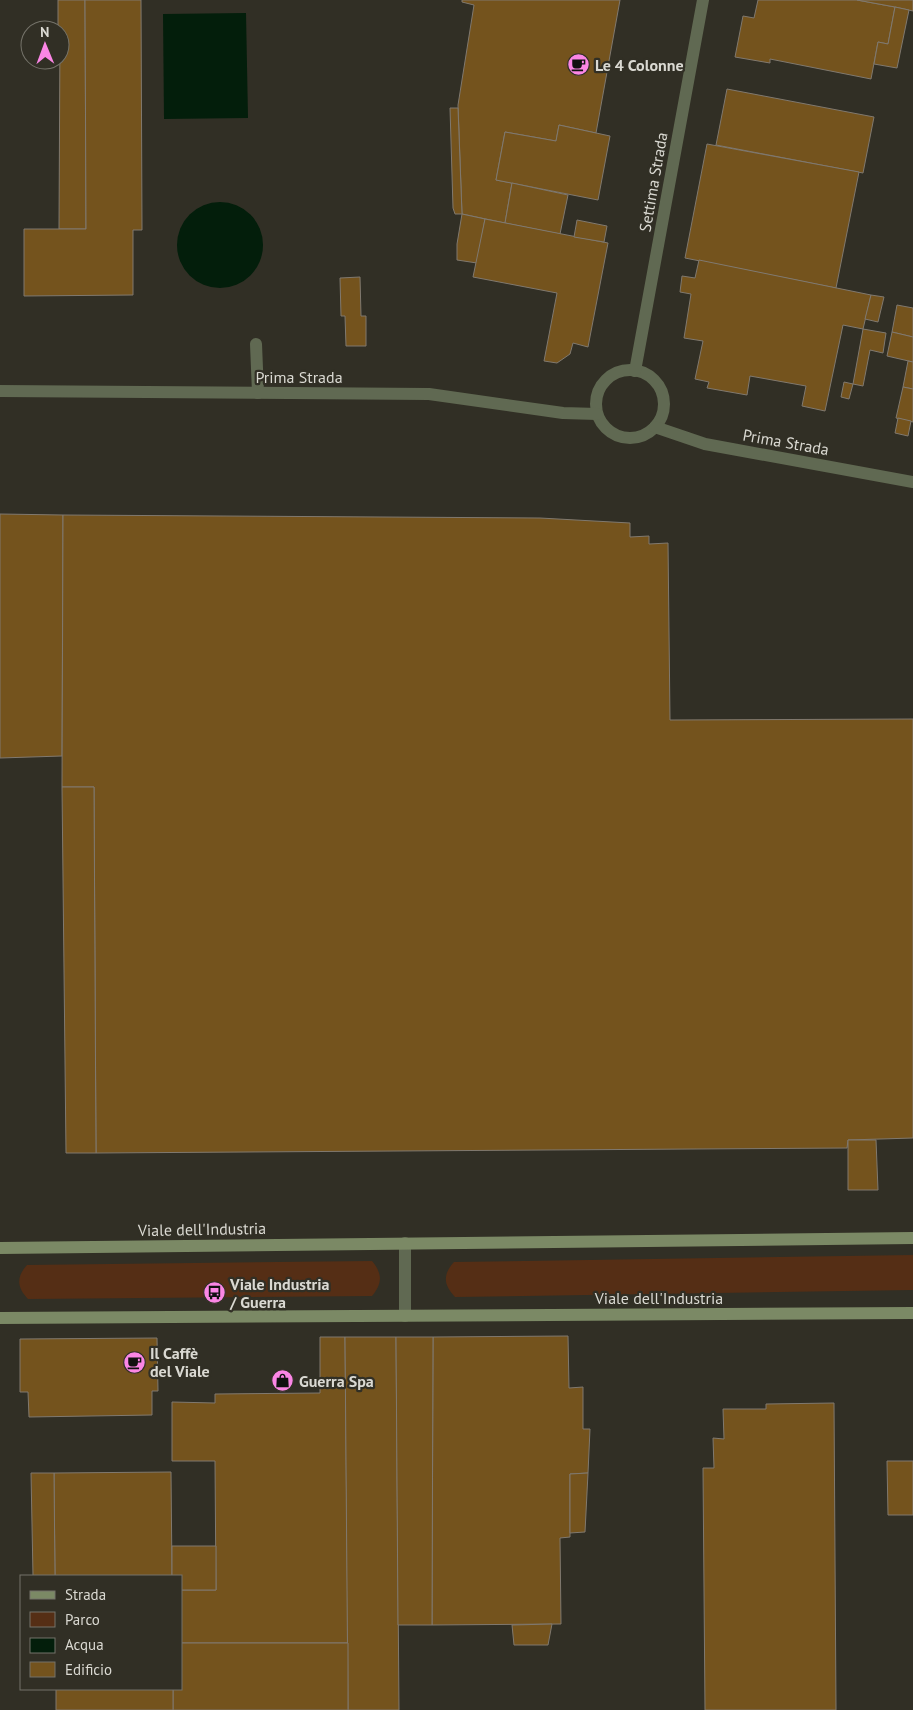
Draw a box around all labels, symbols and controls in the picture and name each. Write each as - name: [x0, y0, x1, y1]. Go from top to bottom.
- north arrow: [20, 20, 70, 70]
- text: N: [40, 23, 50, 41]
- cafe icon: Le 4 Colonne: [567, 53, 591, 77]
- place label: Le 4 Colonne: [595, 55, 684, 75]
- street label: Settima Strada: [634, 131, 672, 233]
- street label: Prima Strada: [255, 367, 343, 387]
- street label: Prima Strada: [741, 425, 831, 459]
- street label: Viale dell'Industria: [137, 1218, 266, 1240]
- place label: Viale Industria / Guerra: [229, 1274, 330, 1312]
- bus stop icon: Viale Industria / Guerra: [202, 1281, 226, 1305]
- street label: Viale dell'Industria: [594, 1288, 723, 1308]
- place label: Il Caffè del Viale: [150, 1343, 210, 1381]
- cafe icon: Il Caffè del Viale: [122, 1350, 146, 1374]
- shop icon: Guerra Spa: [271, 1369, 295, 1393]
- place label: Guerra Spa: [299, 1371, 374, 1391]
- legend: [20, 1575, 182, 1690]
- text: Strada: [65, 1585, 106, 1604]
- text: Parco: [65, 1610, 100, 1629]
- text: Acqua: [65, 1635, 104, 1654]
- text: Edificio: [65, 1660, 112, 1679]

